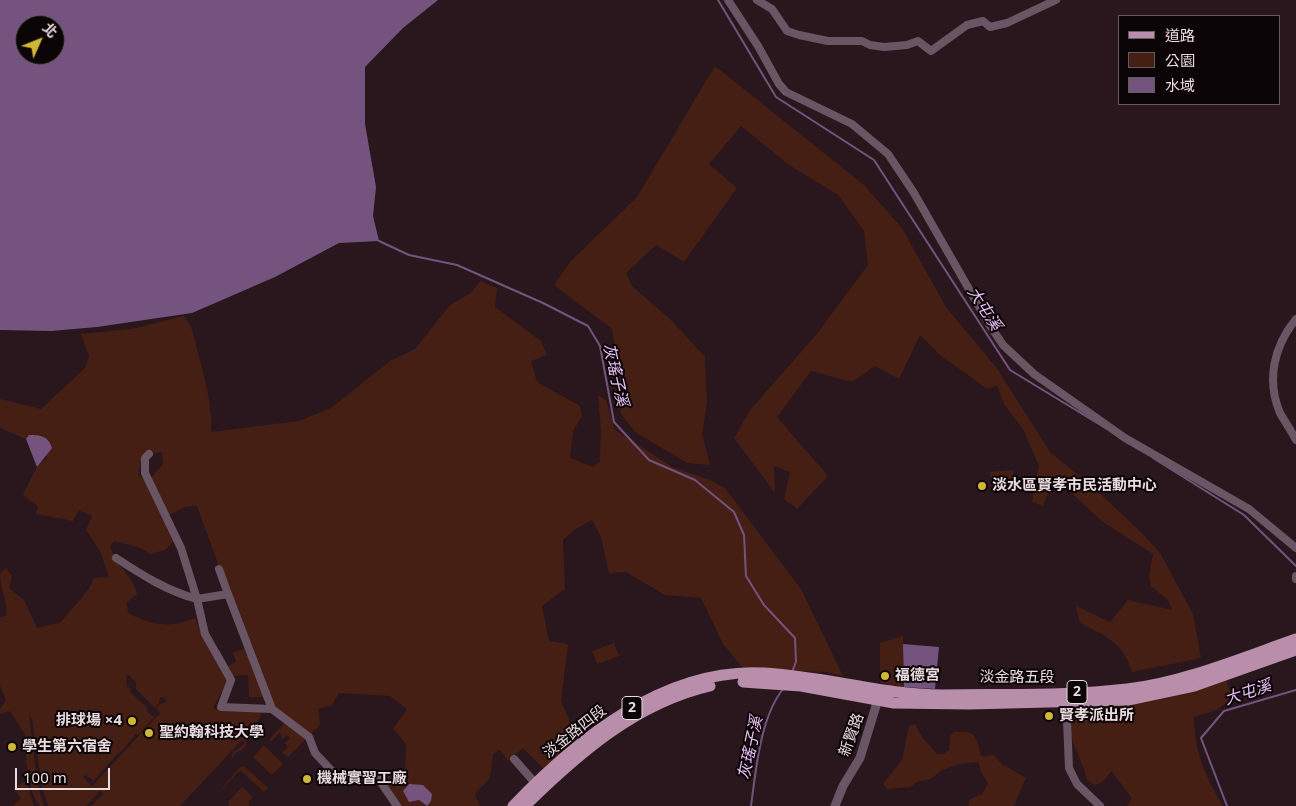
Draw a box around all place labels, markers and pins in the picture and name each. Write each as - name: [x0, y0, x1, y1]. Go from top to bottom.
- place label: 淡水區賢孝市民活動中心: [992, 477, 1157, 495]
- marker: 淡水區賢孝市民活動中心: [976, 480, 988, 492]
- place label: 福德宮: [895, 667, 940, 685]
- marker: 福德宮: [879, 670, 891, 682]
- place label: 賢孝派出所: [1059, 707, 1134, 725]
- marker: 賢孝派出所: [1043, 710, 1055, 722]
- place label: 排球場 ×4: [56, 712, 122, 730]
- marker: 排球場 ×4: [126, 715, 138, 727]
- place label: 聖約翰科技大學: [159, 724, 264, 742]
- marker: 聖約翰科技大學: [143, 727, 155, 739]
- place label: 學生第六宿舍: [22, 738, 112, 756]
- marker: 學生第六宿舍: [6, 741, 18, 753]
- place label: 機械實習工廠: [317, 770, 407, 788]
- marker: 機械實習工廠: [301, 773, 313, 785]

